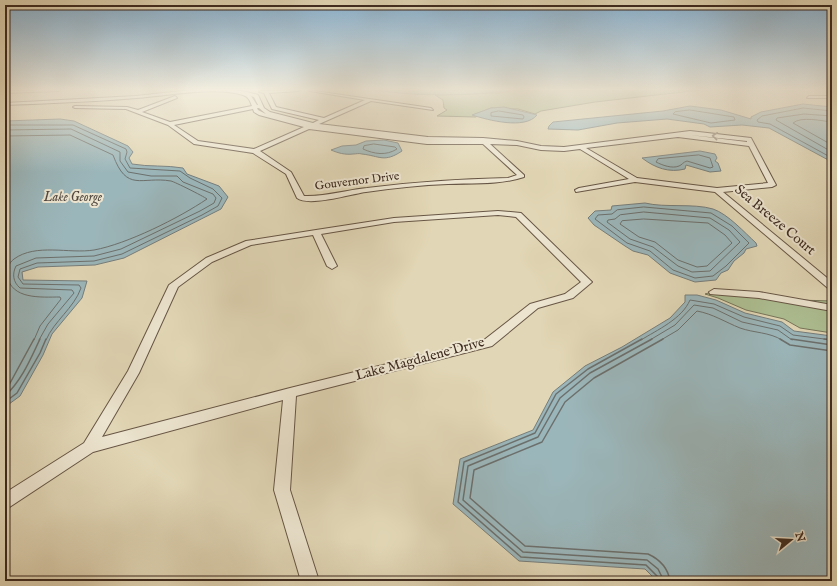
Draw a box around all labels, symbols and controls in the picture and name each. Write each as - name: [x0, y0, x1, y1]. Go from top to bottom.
- one-way arrow: [712, 131, 718, 140]
- street label: Gouvernor Drive: [314, 168, 401, 194]
- street label: Sea Breeze Court: [731, 181, 819, 259]
- water label: Lake George: [43, 189, 103, 207]
- street label: Lake Magdalene Drive: [353, 333, 487, 385]
- north arrow: [771, 520, 811, 560]
- text: N: [791, 530, 808, 544]

